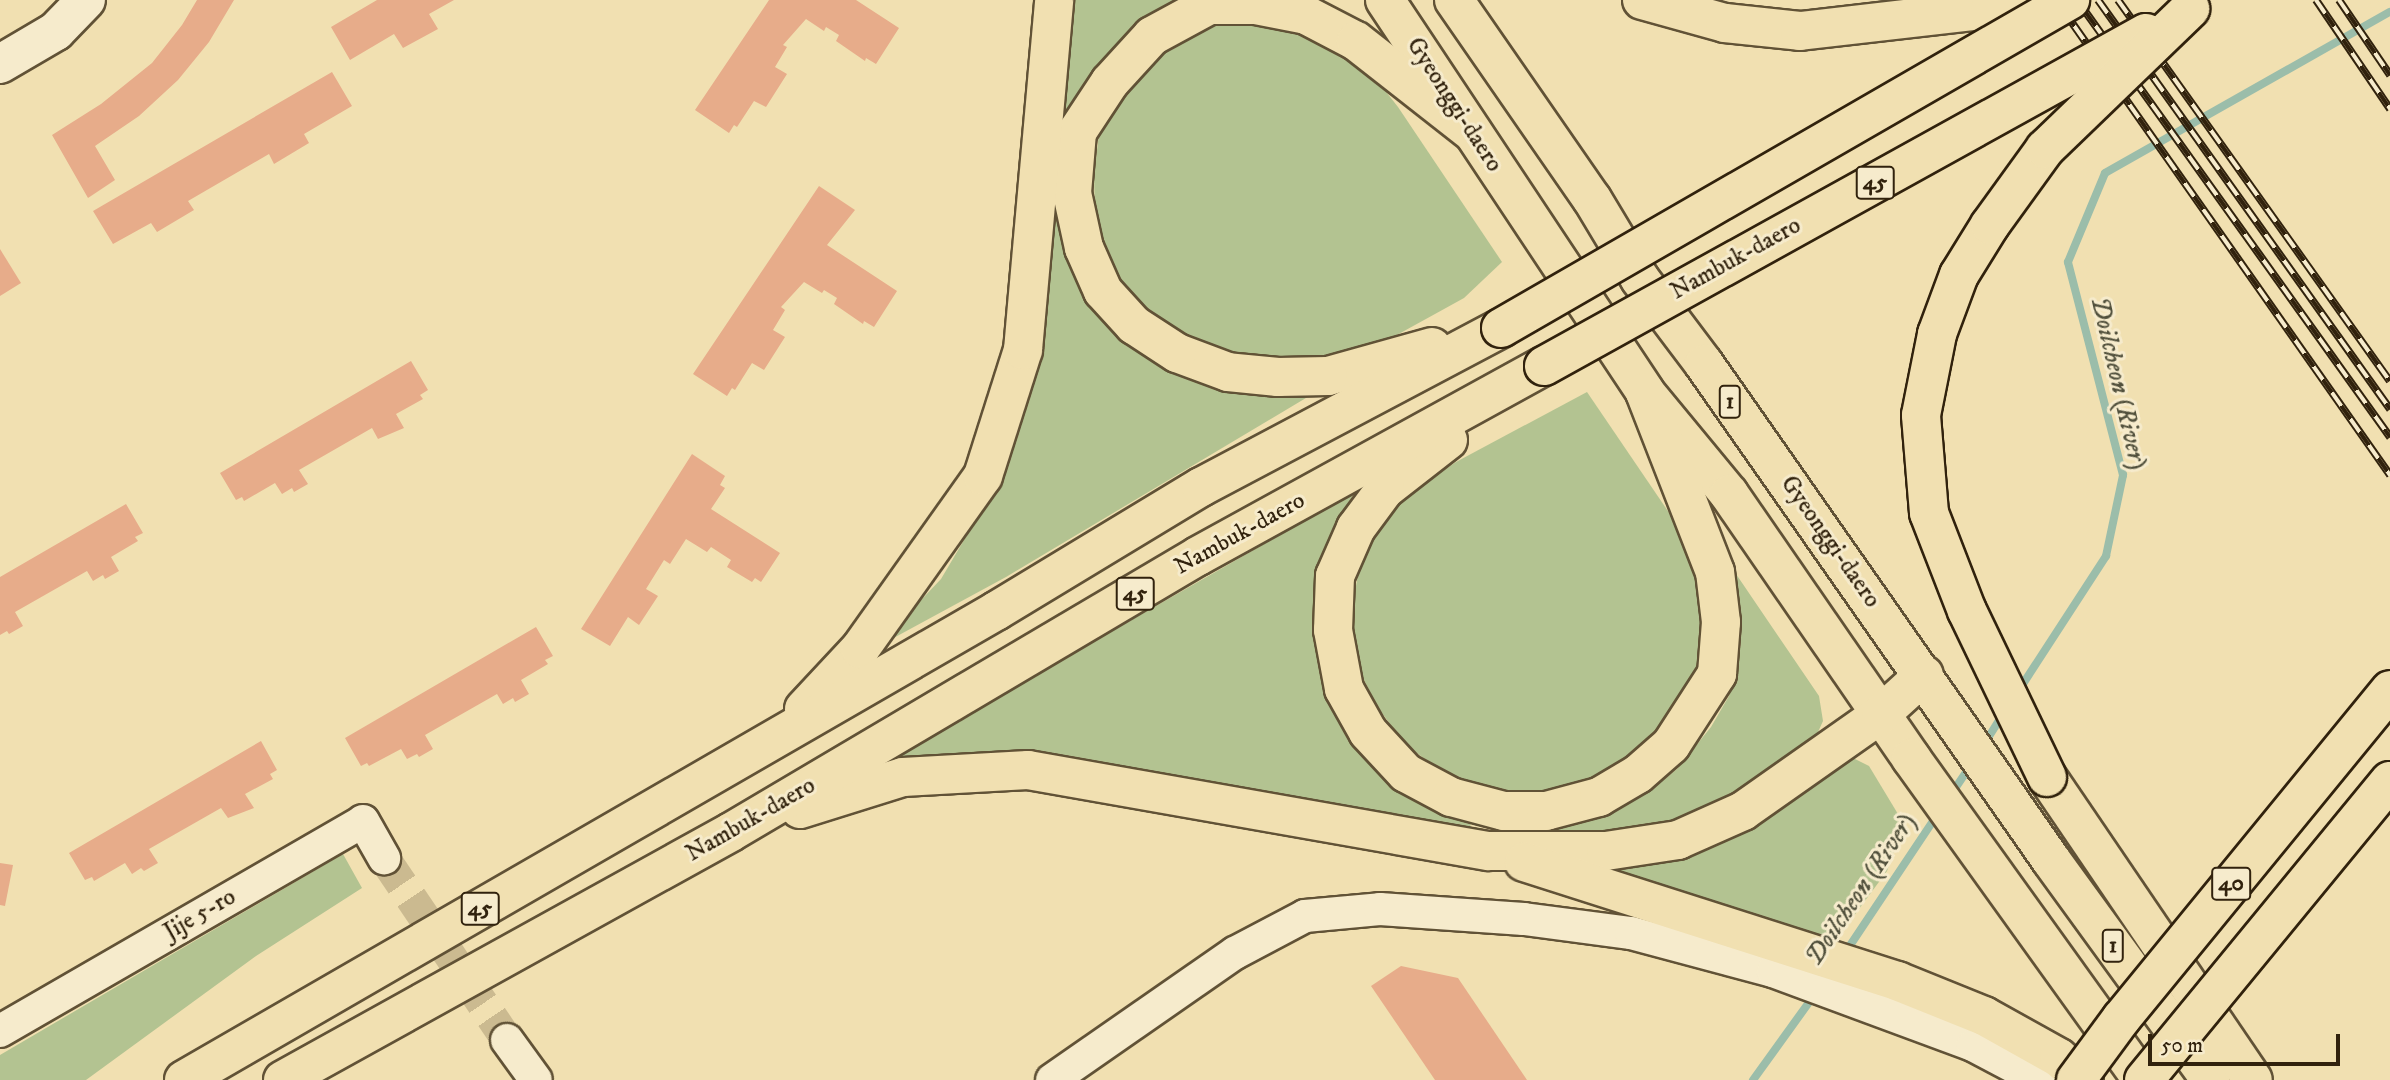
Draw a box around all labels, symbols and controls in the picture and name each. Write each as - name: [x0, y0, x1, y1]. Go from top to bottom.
- street label: Gyeonggi-daero: [1400, 32, 1508, 178]
- road number: 45: [1854, 164, 1896, 202]
- street label: Nambuk-daero: [1666, 211, 1806, 307]
- water label: Doilcheon (River): [2083, 294, 2153, 472]
- road number: 1: [1718, 382, 1742, 422]
- street label: Gyeonggi-daero: [1774, 471, 1886, 613]
- street label: Nambuk-daero: [1170, 486, 1310, 582]
- road number: 45: [1114, 574, 1156, 614]
- street label: Nambuk-daero: [681, 771, 821, 869]
- water label: Doilcheon (River): [1799, 808, 1923, 972]
- road number: 40: [2210, 864, 2252, 904]
- street label: Jije 5-ro: [159, 883, 241, 947]
- road number: 45: [459, 890, 501, 928]
- road number: 1: [2101, 926, 2125, 965]
- scale bar: [2152, 1020, 2344, 1064]
- text: 50 m: [2161, 1033, 2203, 1059]

